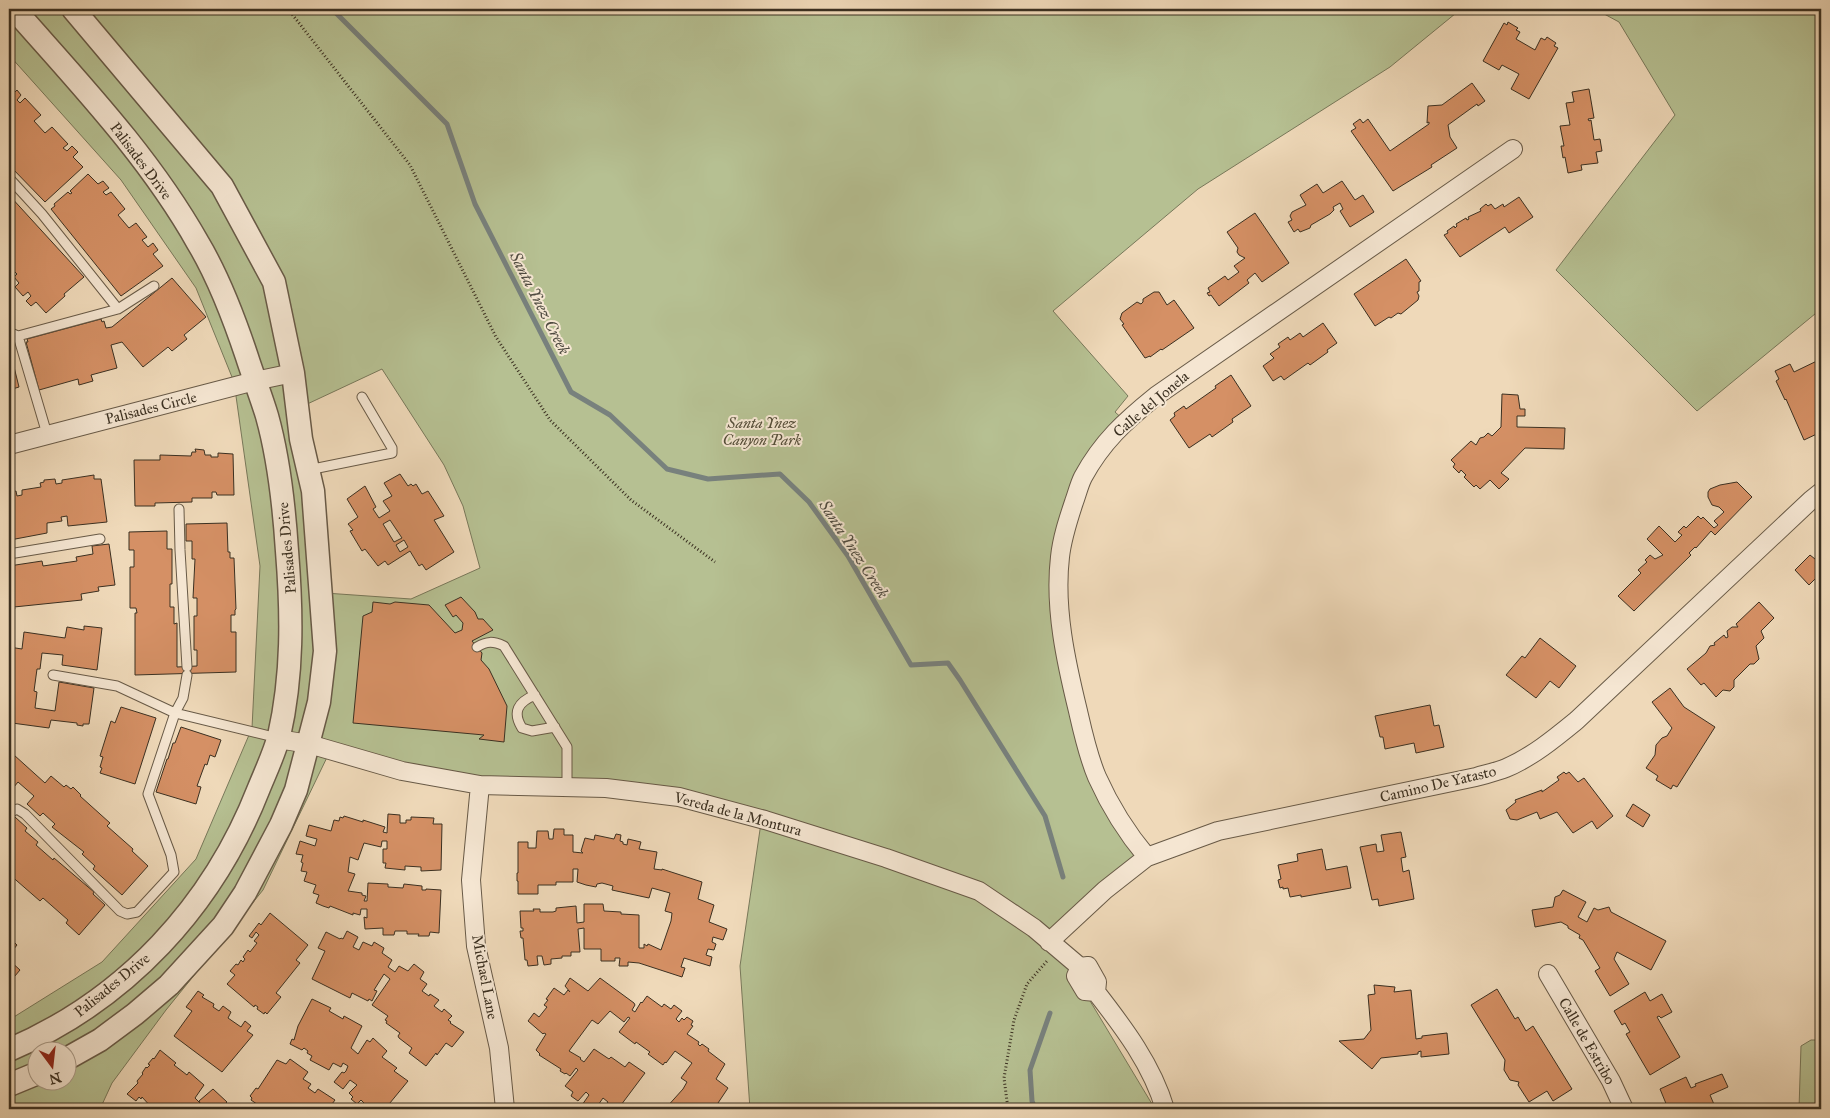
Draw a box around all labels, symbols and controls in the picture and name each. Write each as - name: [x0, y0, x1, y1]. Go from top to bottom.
- street label: Palisades Drive: [106, 119, 176, 203]
- water label: Santa Ynez Creek: [505, 247, 574, 358]
- street label: Calle del Jonela: [1109, 367, 1194, 442]
- street label: Palisades Circle: [103, 388, 199, 428]
- park label: Santa Ynez Canyon Park: [723, 414, 802, 449]
- water label: Santa Ynez Creek: [815, 496, 893, 602]
- street label: Palisades Drive: [274, 501, 300, 595]
- street label: Camino De Yatasto: [1378, 762, 1498, 806]
- street label: Vereda de la Montura: [671, 788, 804, 840]
- street label: Michael Lane: [468, 933, 502, 1021]
- street label: Palisades Drive: [71, 949, 153, 1021]
- street label: Calle de Estribo: [1555, 994, 1619, 1088]
- north arrow: [28, 1040, 78, 1090]
- text: N: [47, 1068, 63, 1088]

